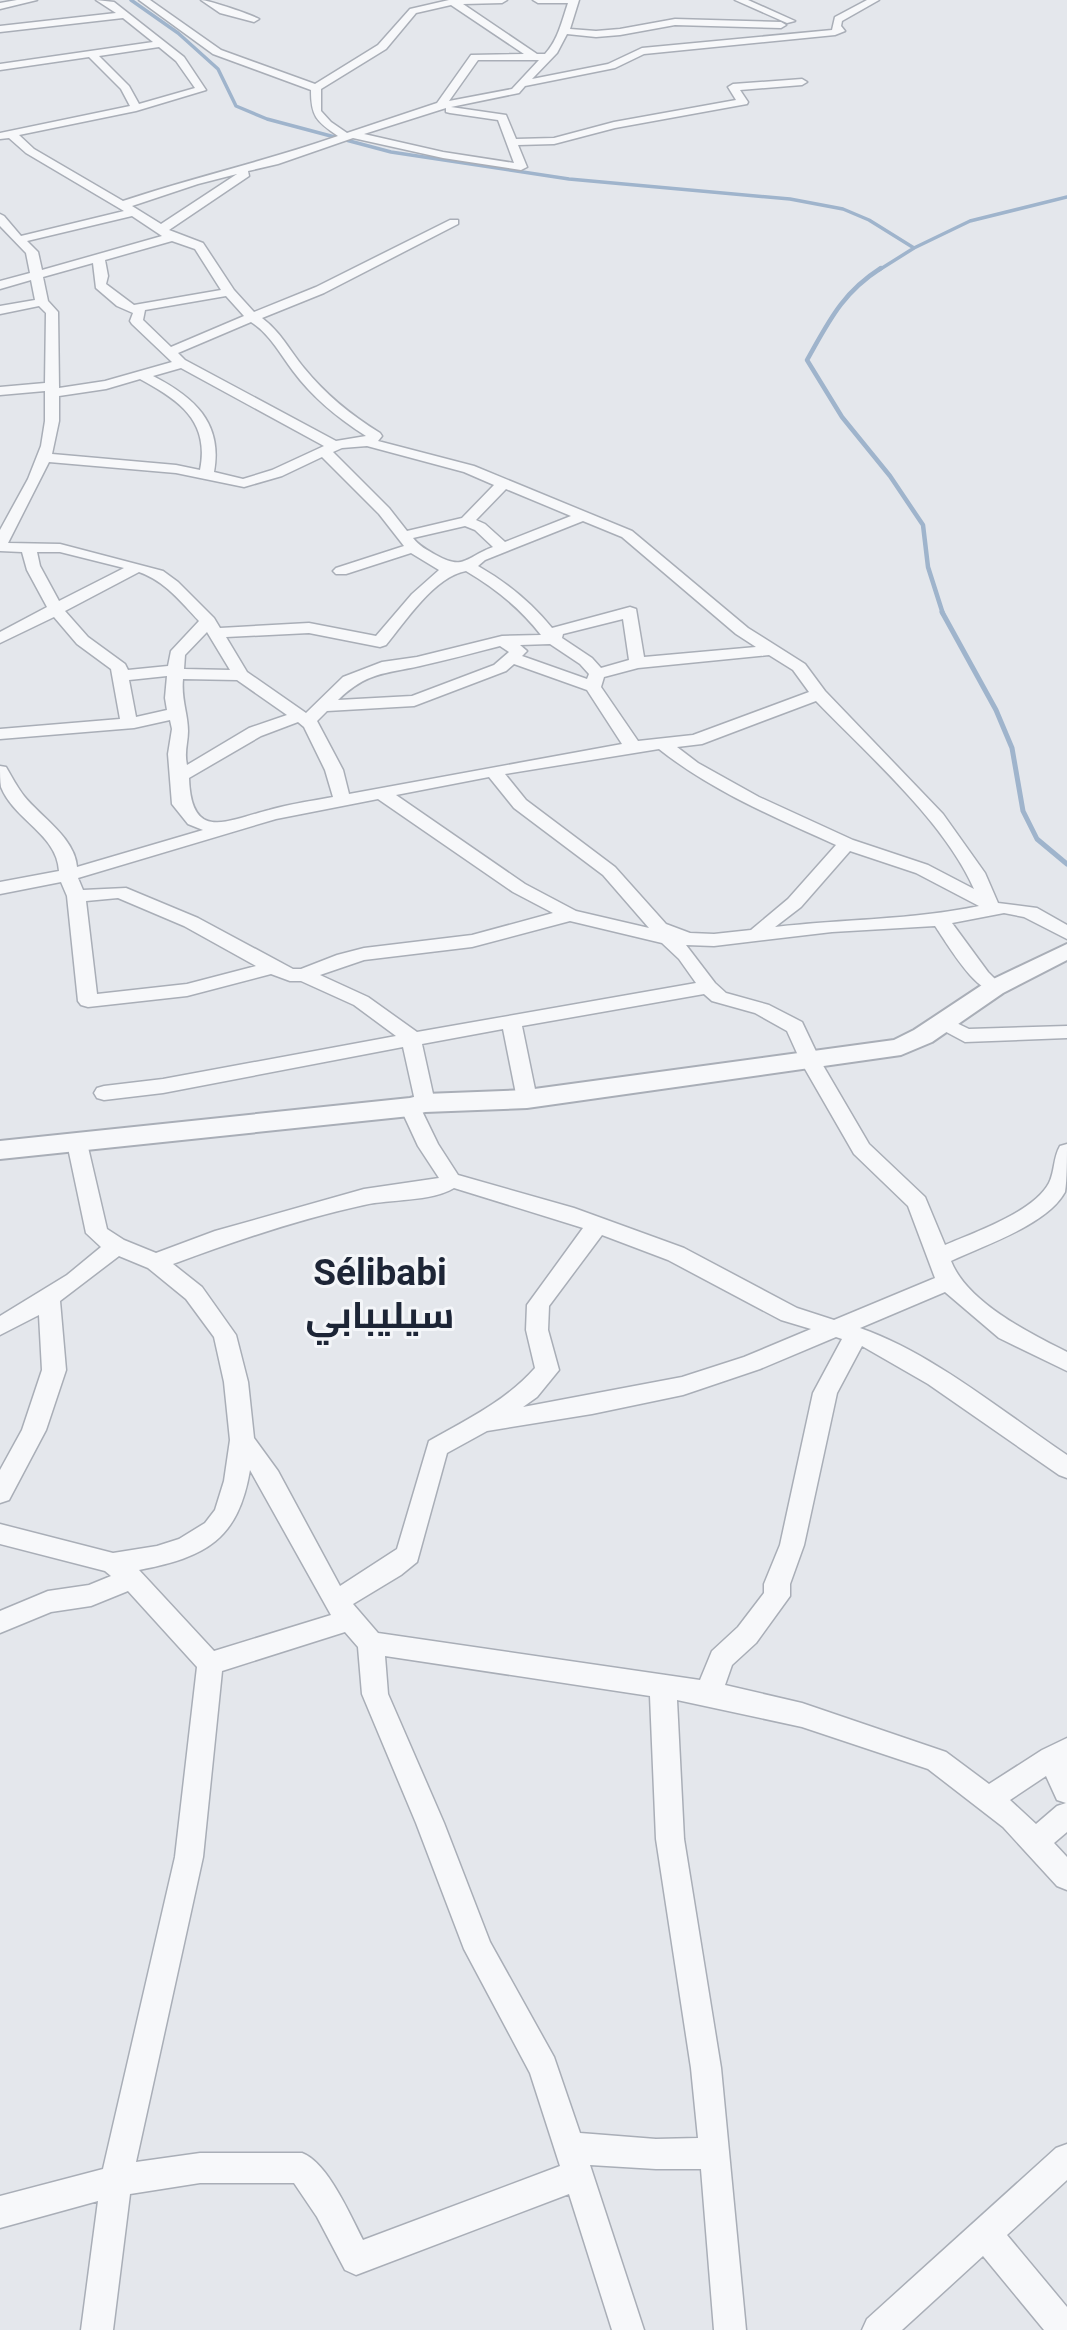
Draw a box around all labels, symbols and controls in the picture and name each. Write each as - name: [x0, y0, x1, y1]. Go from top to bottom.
- district label: Sélibabi سيليبابي: [306, 1251, 454, 1345]

